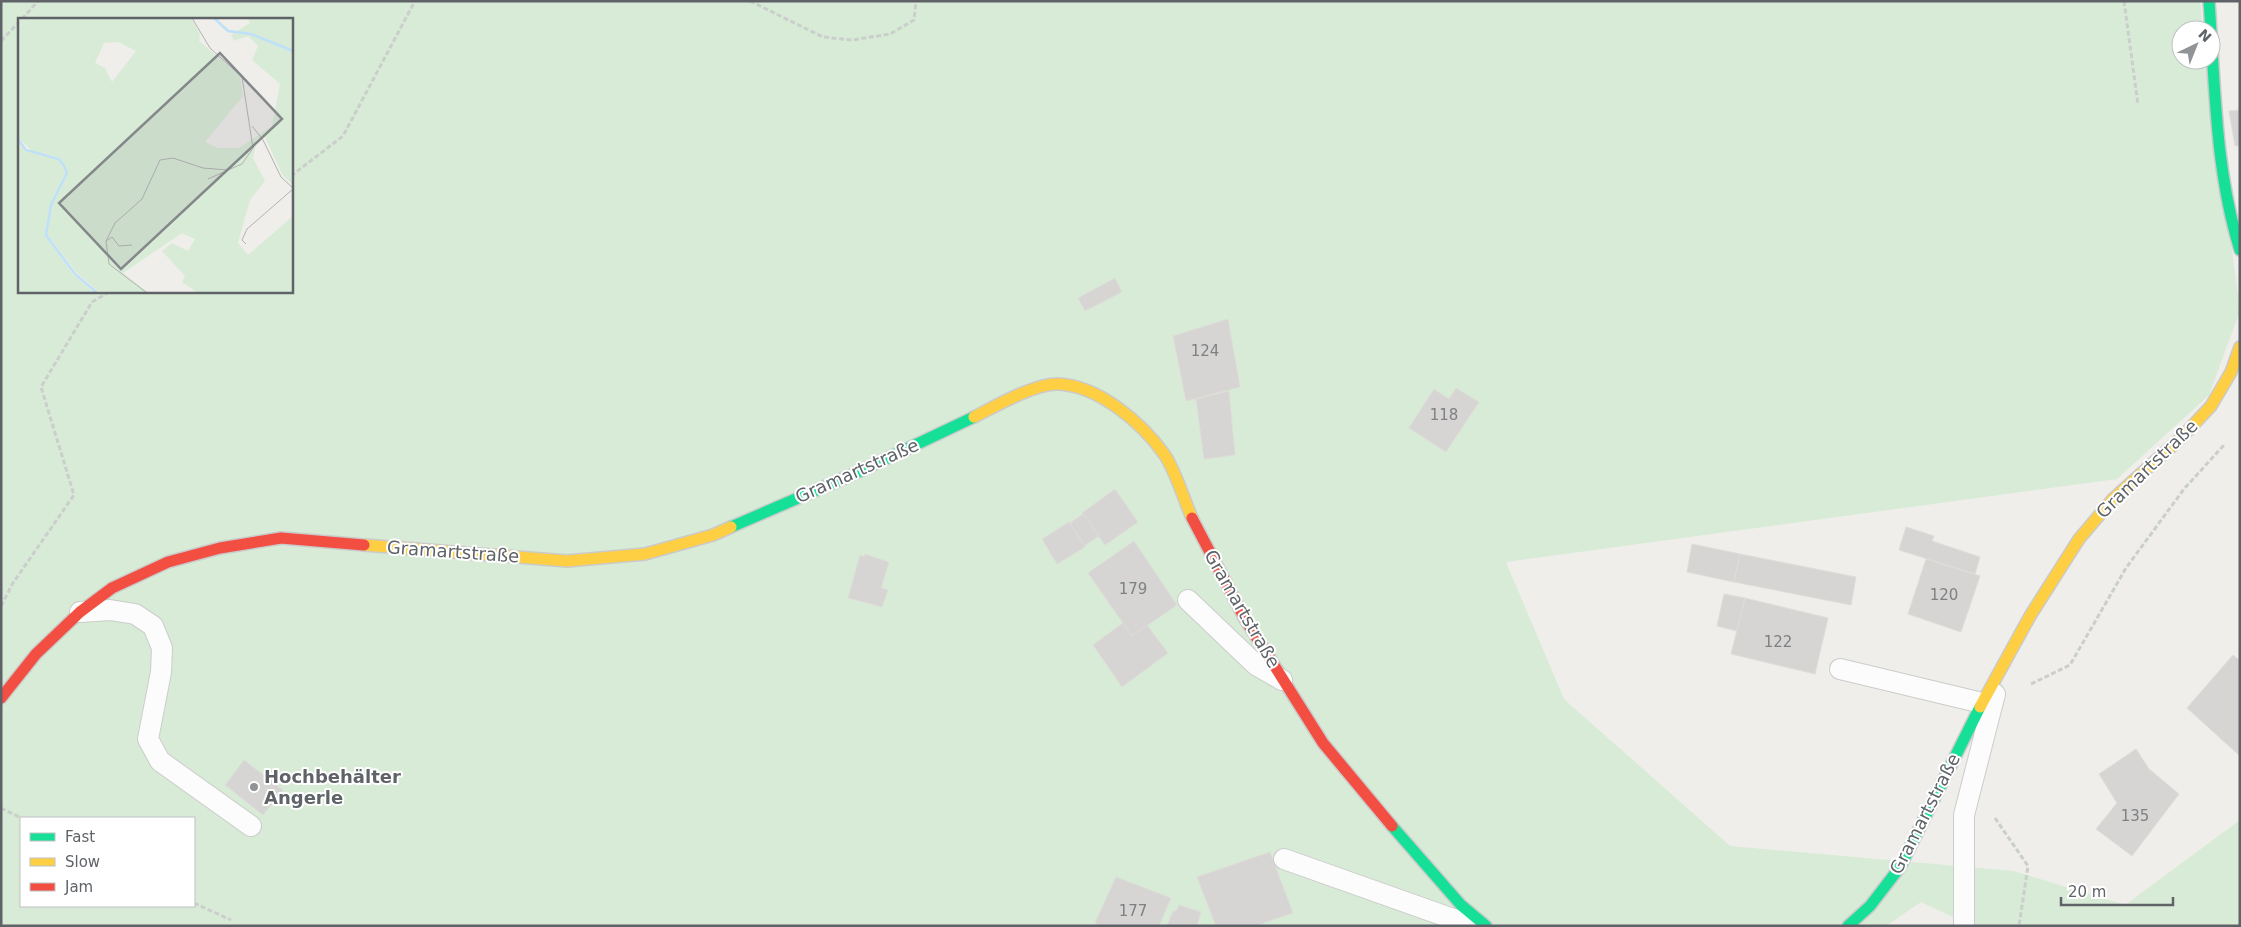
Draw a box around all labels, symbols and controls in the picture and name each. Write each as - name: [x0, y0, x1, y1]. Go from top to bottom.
- inset map: [18, 18, 292, 292]
- north arrow: [2171, 20, 2221, 70]
- text: N: [2195, 26, 2215, 45]
- house number: 124: [1191, 342, 1219, 360]
- house number: 118: [1430, 406, 1458, 424]
- street label: Gramartstraße: [2092, 415, 2202, 522]
- street label: Gramartstraße: [792, 434, 922, 507]
- street label: Gramartstraße: [386, 536, 520, 567]
- street label: Gramartstraße: [1200, 546, 1285, 671]
- house number: 179: [1119, 580, 1147, 598]
- house number: 120: [1930, 586, 1958, 604]
- house number: 122: [1764, 633, 1792, 651]
- street label: Gramartstraße: [1885, 750, 1964, 878]
- place label: Hochbehälter Angerle: [264, 766, 401, 808]
- marker: Hochbehälter Angerle: [248, 781, 260, 793]
- house number: 135: [2121, 807, 2149, 825]
- legend: [20, 817, 195, 907]
- text: Fast: [65, 828, 95, 846]
- text: Slow: [65, 853, 100, 871]
- scale bar: [2061, 874, 2174, 906]
- text: Jam: [64, 878, 93, 896]
- text: 20 m: [2068, 883, 2106, 901]
- house number: 177: [1119, 902, 1147, 920]

